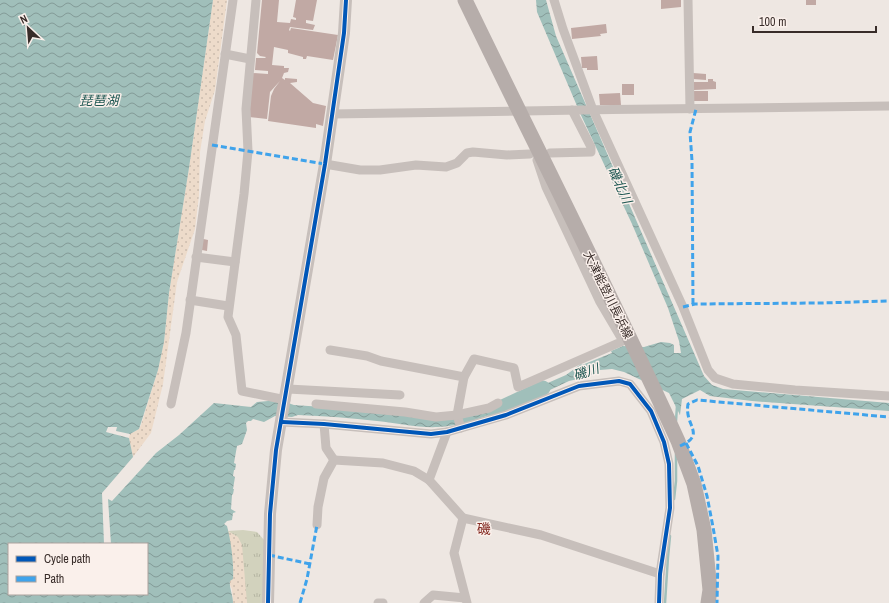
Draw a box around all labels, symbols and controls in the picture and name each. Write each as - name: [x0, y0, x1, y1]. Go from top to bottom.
- north arrow: [8, 8, 48, 48]
- scale bar: [753, 8, 876, 34]
- text: N: [18, 11, 30, 27]
- text: 100 m: [759, 14, 786, 30]
- water label: 琵琶湖: [79, 92, 120, 109]
- water label: 磯北川: [604, 164, 637, 208]
- street label: 大津能登川長浜線: [580, 248, 636, 342]
- water label: 磯川: [571, 359, 603, 384]
- district label: 磯: [477, 520, 491, 538]
- legend: [8, 543, 148, 595]
- text: Cycle path: [44, 551, 91, 567]
- text: Path: [44, 571, 64, 587]

